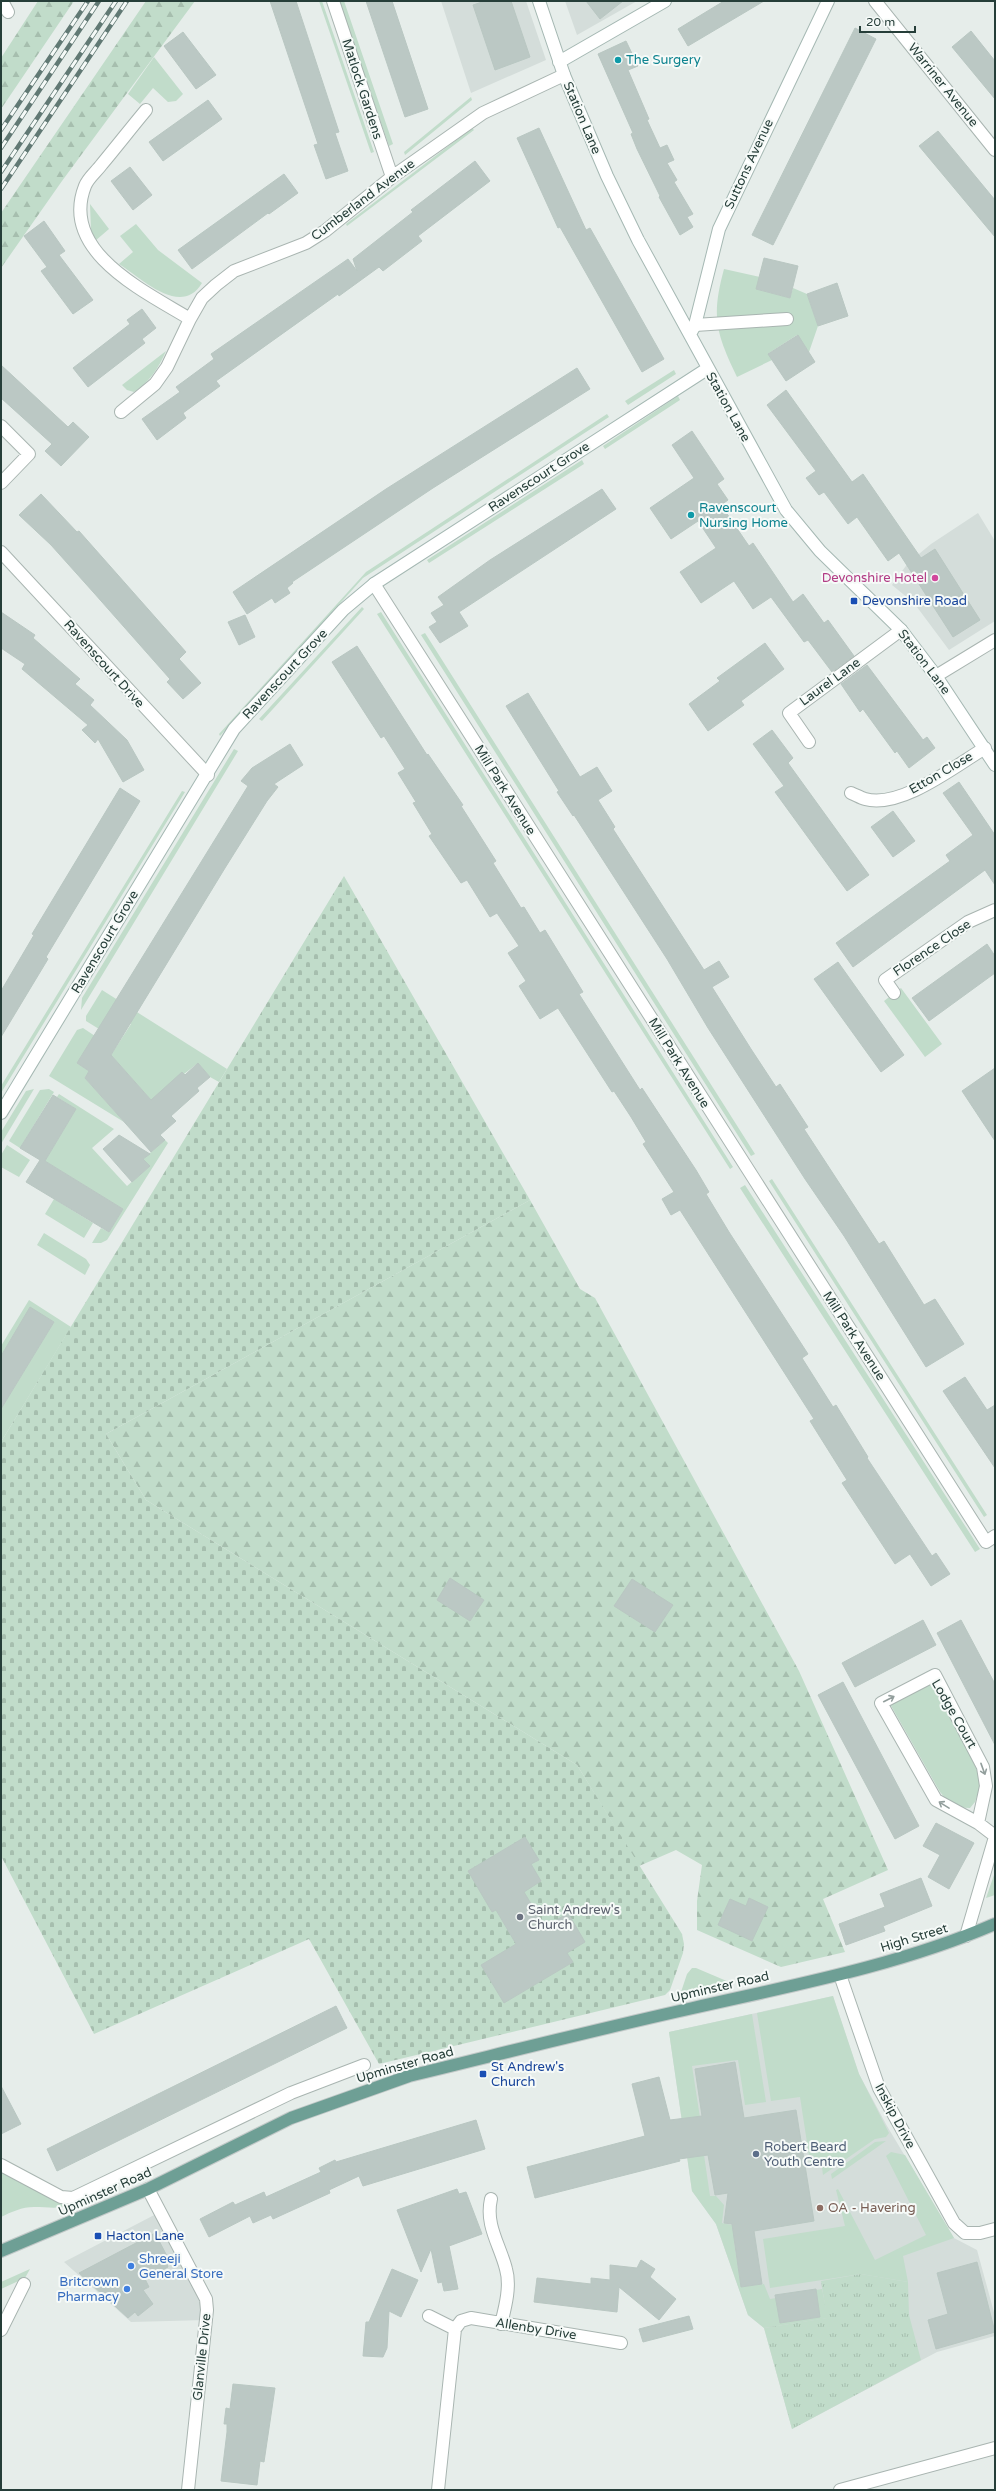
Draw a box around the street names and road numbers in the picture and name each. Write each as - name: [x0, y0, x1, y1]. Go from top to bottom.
- street label: Matlock Gardens: [338, 37, 386, 141]
- street label: Warriner Avenue: [904, 40, 982, 130]
- street label: Station Lane: [560, 79, 604, 157]
- street label: Suttons Avenue: [721, 116, 777, 212]
- street label: Cumberland Avenue: [308, 156, 418, 244]
- street label: Station Lane: [702, 369, 754, 445]
- street label: Ravenscourt Grove: [485, 438, 593, 516]
- street label: Ravenscourt Drive: [60, 617, 148, 711]
- street label: Ravenscourt Grove: [239, 626, 331, 722]
- street label: Station Lane: [894, 626, 954, 698]
- street label: Laurel Lane: [796, 655, 864, 709]
- street label: Mill Park Avenue: [471, 742, 539, 838]
- street label: Etton Close: [906, 748, 976, 798]
- street label: Ravenscourt Grove: [68, 888, 142, 996]
- street label: Florence Close: [890, 916, 974, 980]
- street label: Mill Park Avenue: [645, 1015, 713, 1111]
- street label: Mill Park Avenue: [819, 1288, 889, 1384]
- street label: Lodge Court: [928, 1677, 980, 1751]
- street label: High Street: [878, 1920, 950, 1956]
- street label: Upminster Road: [669, 1968, 771, 2006]
- street label: Upminster Road: [355, 2043, 455, 2087]
- street label: Inskip Drive: [871, 2081, 919, 2151]
- street label: Upminster Road: [56, 2164, 154, 2220]
- street label: Glanville Drive: [189, 2313, 215, 2401]
- street label: Allenby Drive: [494, 2315, 578, 2343]

